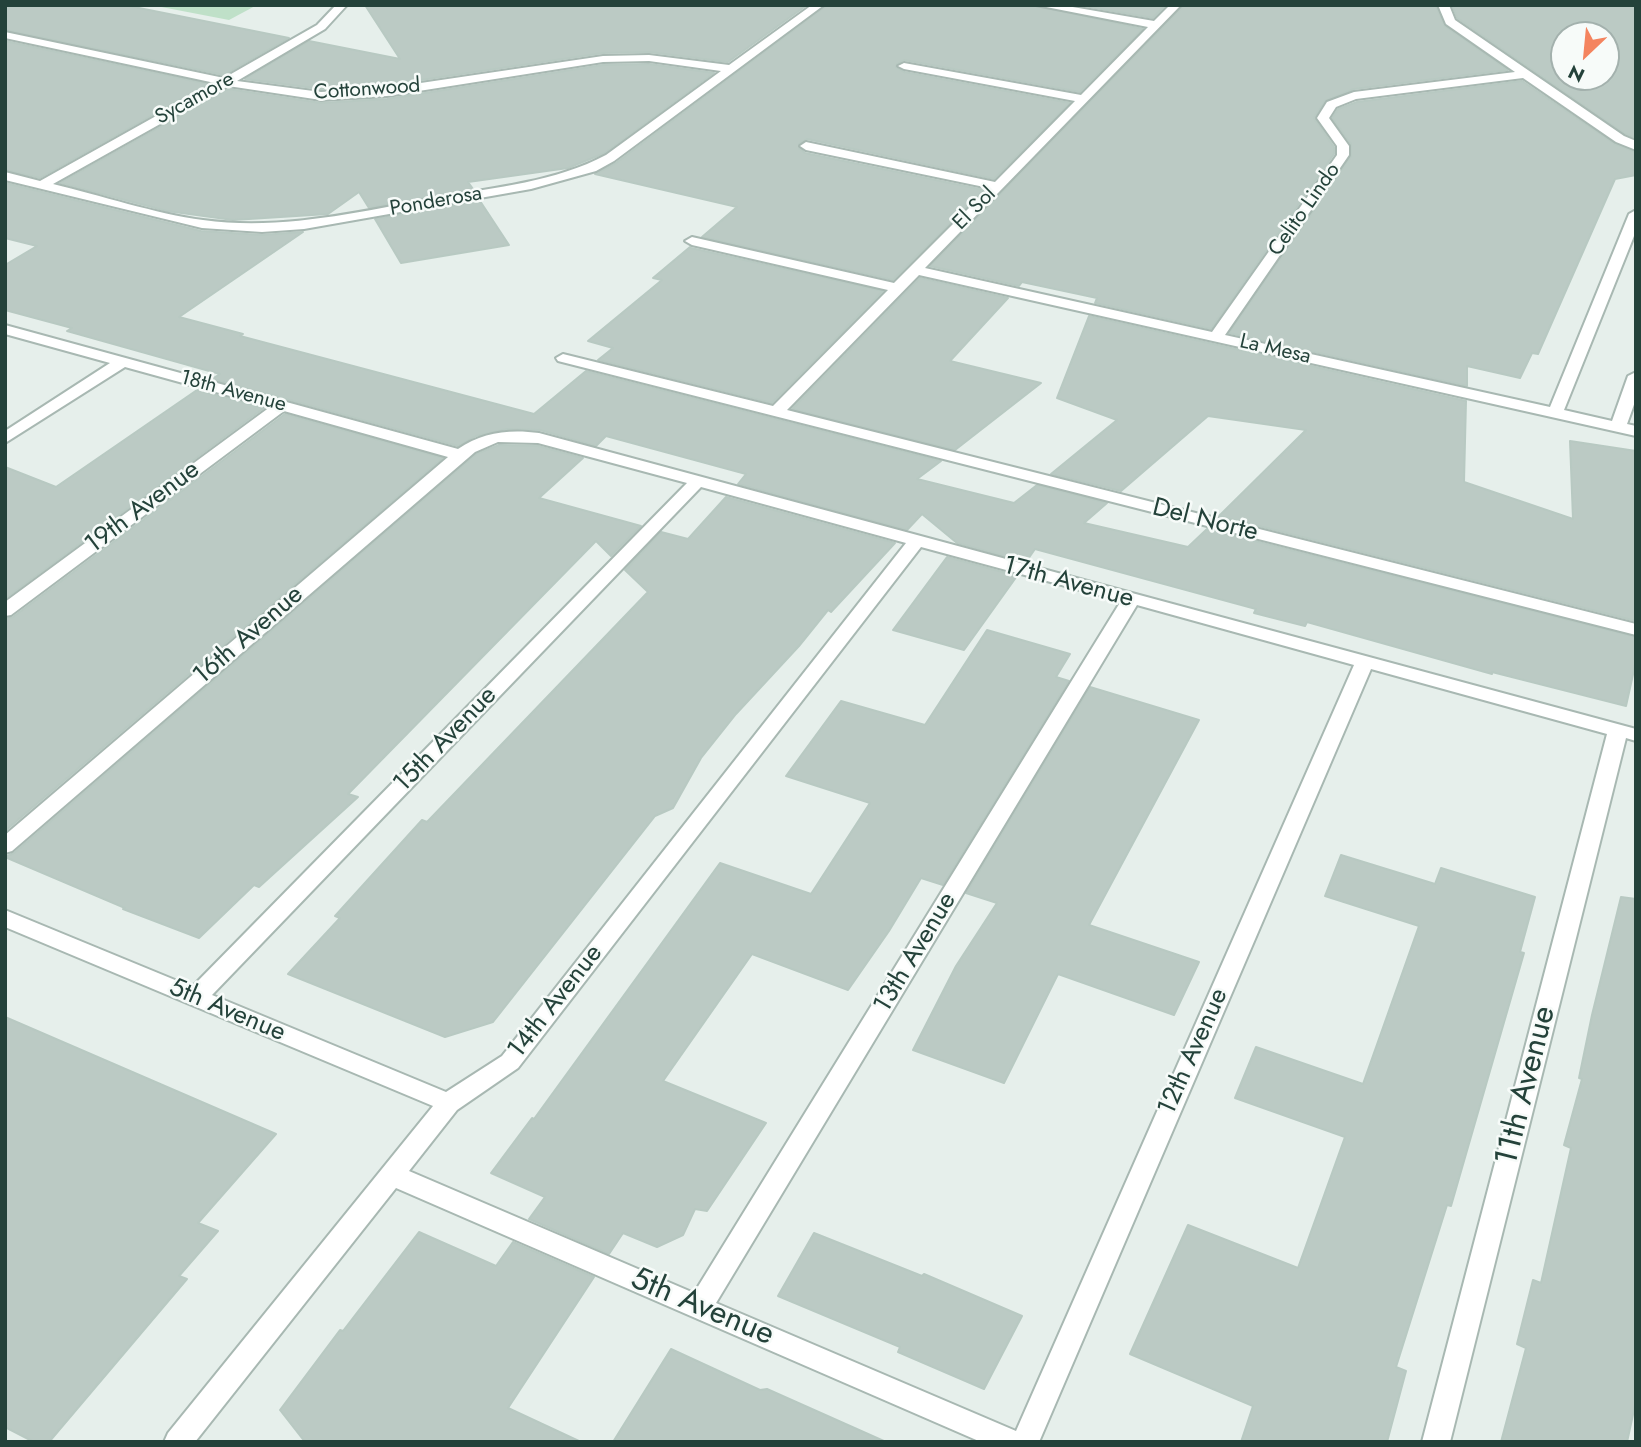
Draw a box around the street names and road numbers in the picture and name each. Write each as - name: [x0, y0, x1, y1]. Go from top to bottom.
- street label: Sycamore: [151, 67, 239, 131]
- street label: Cottonwood: [313, 74, 421, 106]
- street label: Celito Lindo: [1264, 159, 1346, 261]
- street label: Ponderosa: [388, 182, 484, 222]
- street label: El Sol: [948, 182, 1002, 236]
- street label: La Mesa: [1237, 330, 1313, 370]
- street label: 18th Avenue: [177, 366, 289, 418]
- street label: 19th Avenue: [80, 455, 206, 561]
- street label: Del Norte: [1149, 493, 1261, 549]
- street label: 17th Avenue: [999, 551, 1137, 615]
- street label: 16th Avenue: [188, 580, 310, 692]
- street label: 15th Avenue: [388, 681, 504, 799]
- street label: 13th Avenue: [868, 887, 964, 1019]
- street label: 14th Avenue: [502, 939, 610, 1065]
- street label: 5th Avenue: [164, 973, 290, 1049]
- street label: 12th Avenue: [1152, 984, 1236, 1120]
- street label: 11th Avenue: [1489, 1002, 1565, 1170]
- street label: 5th Avenue: [625, 1261, 779, 1355]

